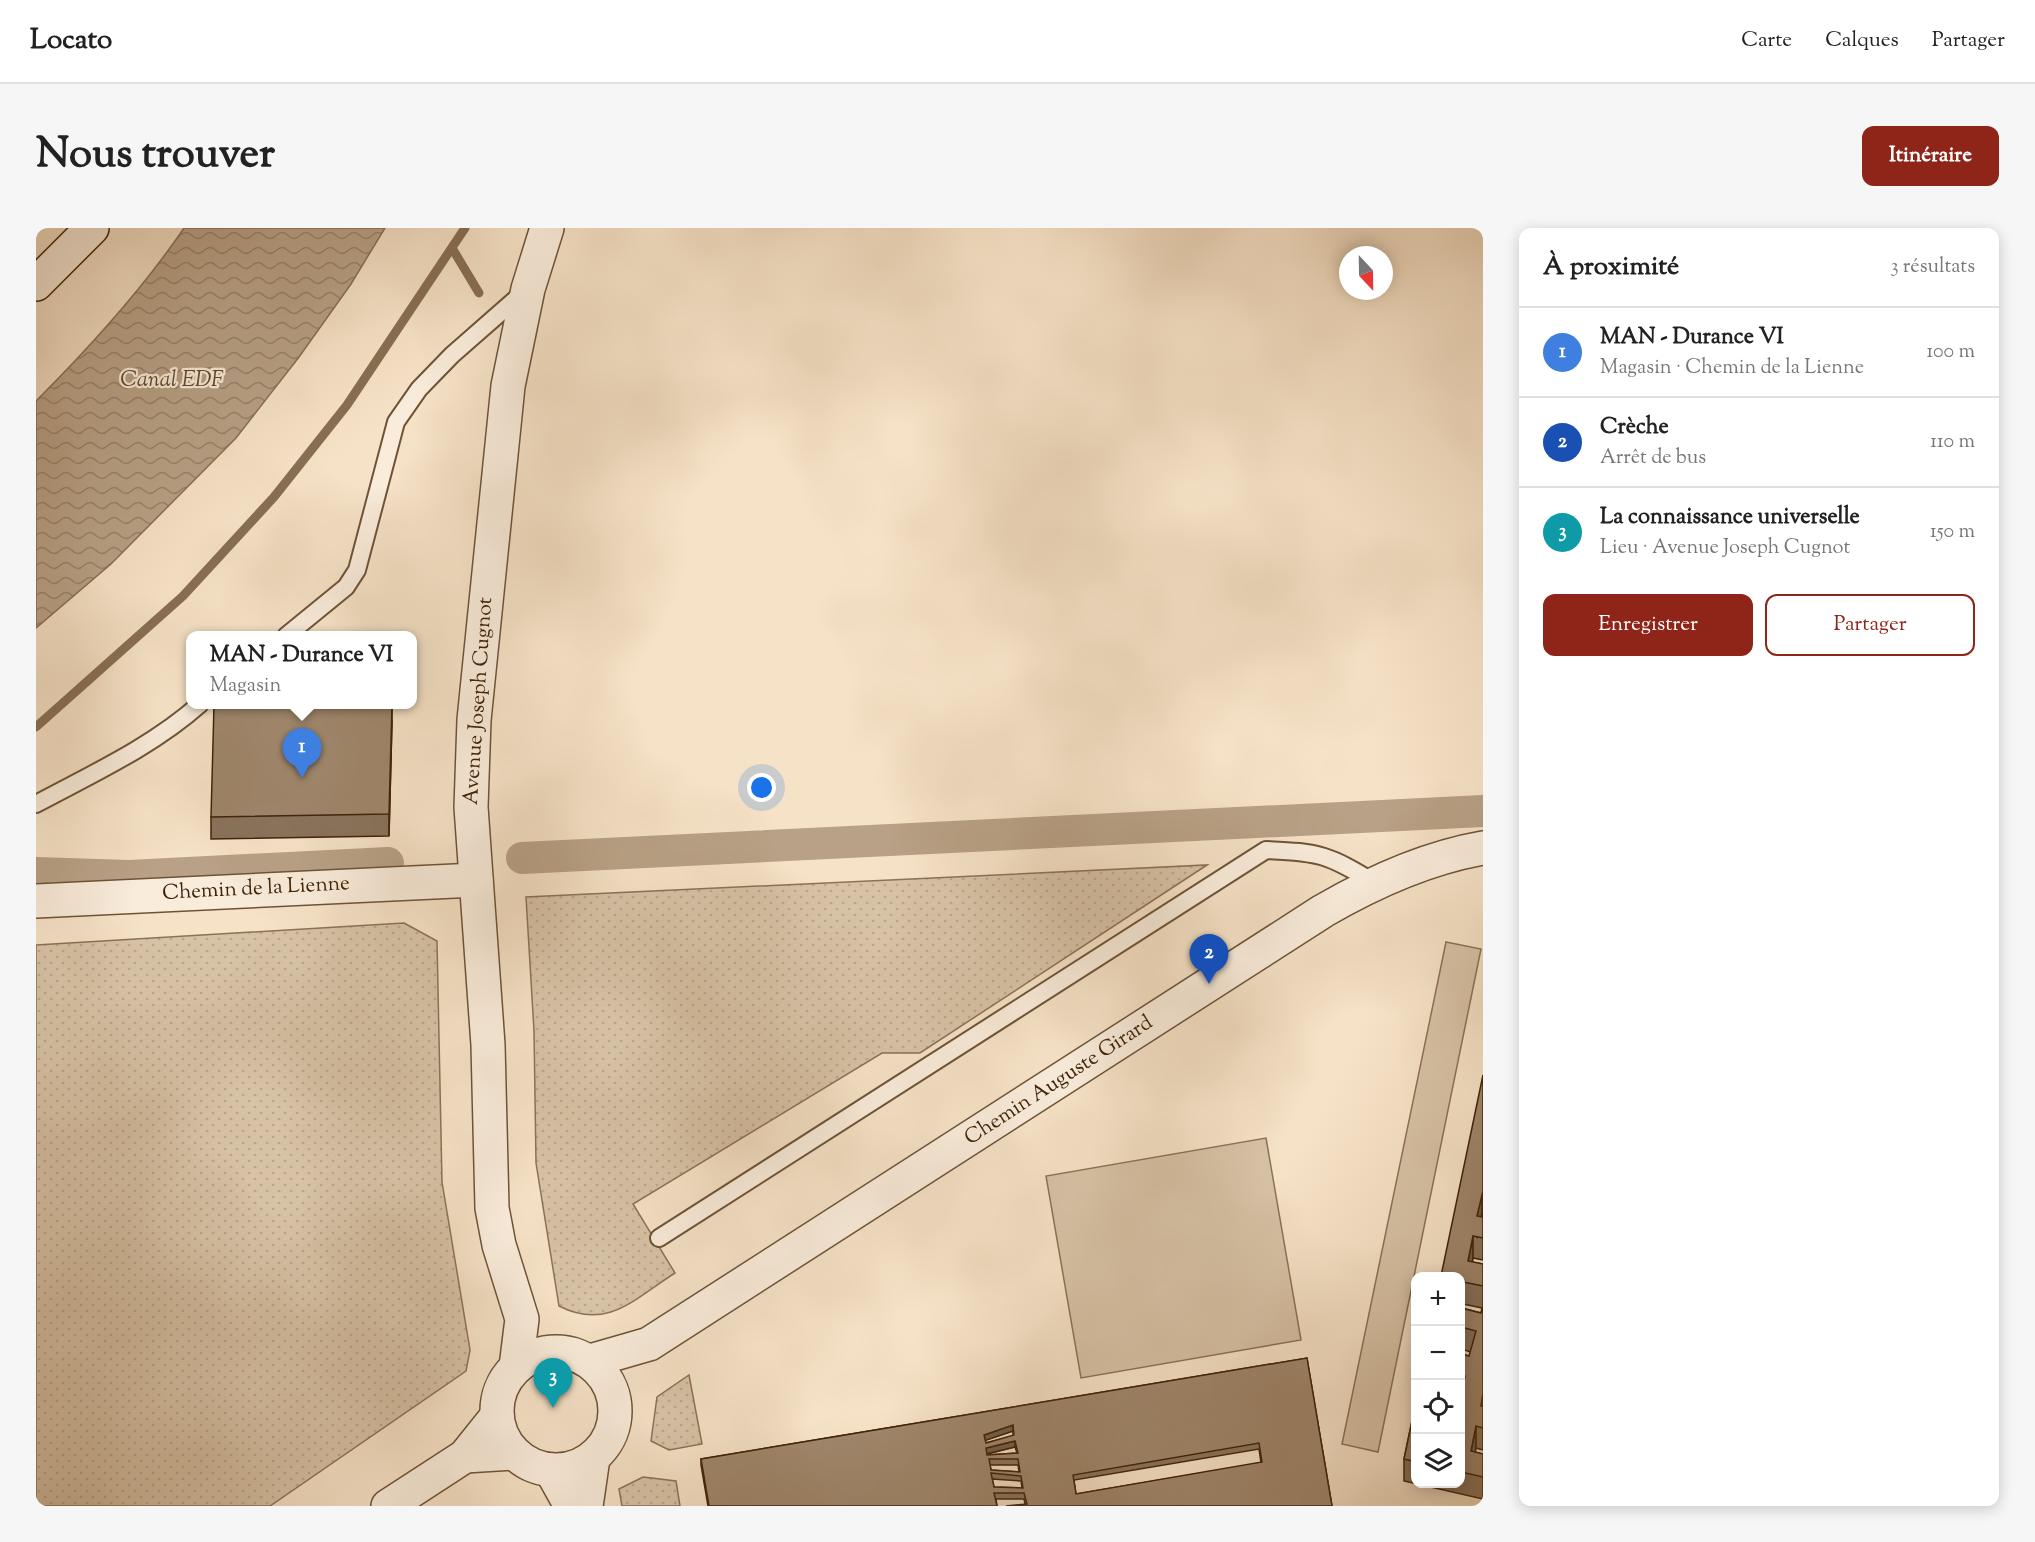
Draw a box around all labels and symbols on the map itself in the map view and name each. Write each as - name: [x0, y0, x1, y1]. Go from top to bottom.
- north arrow: [1339, 246, 1393, 300]
- water label: Canal EDF: [120, 365, 224, 397]
- street label: Avenue Joseph Cugnot: [457, 596, 501, 806]
- pin: 1: [282, 728, 322, 778]
- your location: [747, 773, 776, 802]
- street label: Chemin de la Lienne: [161, 869, 351, 909]
- pin: 2: [1190, 934, 1228, 984]
- street label: Chemin Auguste Girard: [959, 1009, 1159, 1153]
- pin: 3: [534, 1358, 572, 1408]

